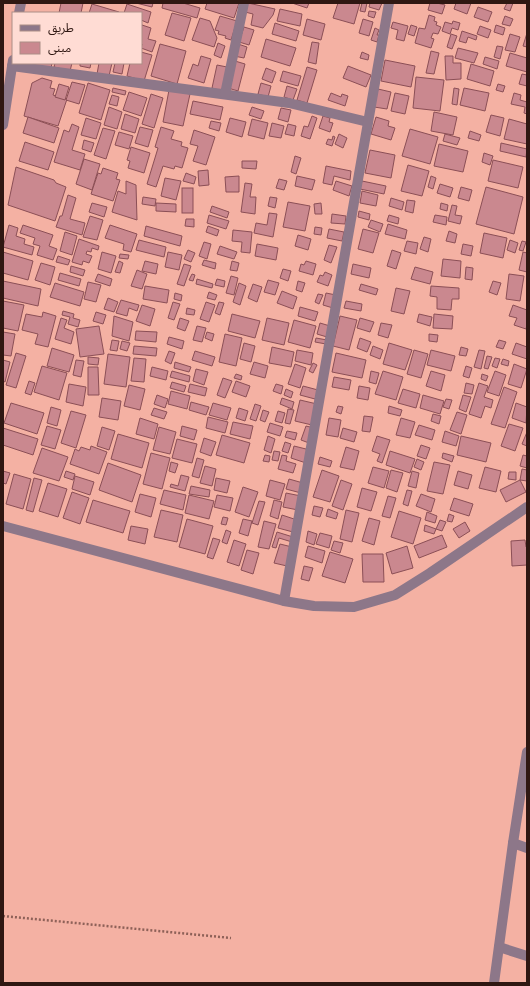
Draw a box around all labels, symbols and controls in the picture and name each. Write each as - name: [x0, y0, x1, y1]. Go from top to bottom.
- legend: [12, 12, 142, 64]
- text: طريق: [48, 20, 74, 36]
- text: مبنى: [48, 40, 71, 55]

